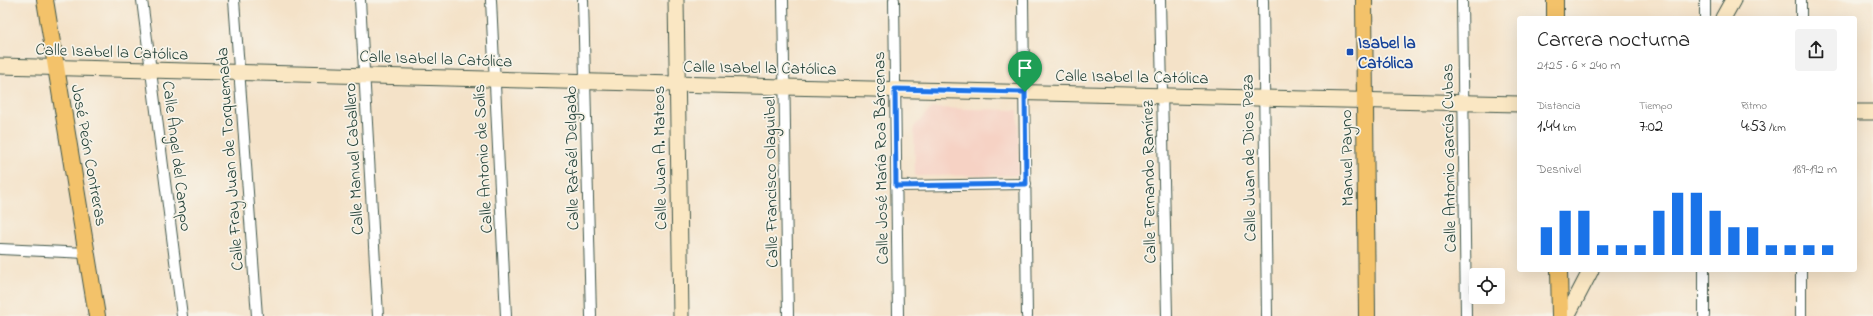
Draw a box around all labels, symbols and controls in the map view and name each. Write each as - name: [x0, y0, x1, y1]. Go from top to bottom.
- text: Carrera nocturna: [1537, 25, 1690, 57]
- button: share: [1795, 29, 1837, 71]
- place label: Isabel la Católica: [1358, 31, 1416, 76]
- street label: Calle Isabel la Católica: [35, 37, 189, 68]
- street label: Calle Isabel la Católica: [359, 44, 513, 75]
- street label: Calle Fray Juan de Torquemada: [210, 46, 252, 271]
- marker: Isabel la Católica: [1345, 47, 1355, 57]
- street label: Calle José María Roa Bárcenas: [867, 51, 896, 265]
- pin: [1008, 51, 1042, 92]
- street label: Calle Isabel la Católica: [683, 55, 837, 82]
- text: 21:25 · 6 × 240 m: [1537, 56, 1620, 75]
- icon: arrive: [1014, 57, 1036, 79]
- street label: Calle Antonio García Cubas: [1435, 63, 1464, 253]
- street label: Calle Isabel la Católica: [1055, 64, 1209, 91]
- street label: Calle Juan de Dios Peza: [1236, 74, 1263, 242]
- street label: Calle Ángel del Campo: [153, 80, 198, 233]
- street label: José Peón Contreras: [64, 82, 113, 228]
- street label: Calle Manuel Caballero: [338, 82, 371, 236]
- street label: Calle Antonio de Solís: [467, 84, 500, 234]
- street label: Calle Rafaél Delgado: [559, 85, 588, 231]
- street label: Calle Juan A. Mateos: [647, 86, 674, 230]
- street label: Calle Francisco Olaguibel: [758, 96, 787, 268]
- text: Distancia: [1537, 98, 1581, 114]
- text: Tiempo: [1639, 98, 1672, 114]
- text: Ritmo: [1741, 98, 1767, 114]
- street label: Calle Fernando Ramírez: [1136, 99, 1163, 264]
- street label: Manuel Payno: [1334, 109, 1362, 207]
- text: 1.44: [1537, 114, 1560, 139]
- text: 7:02: [1639, 114, 1663, 139]
- text: 4:53: [1741, 114, 1766, 139]
- text: km: [1560, 120, 1576, 136]
- text: /km: [1766, 120, 1786, 136]
- text: Desnivel: [1537, 160, 1581, 179]
- text: 189–192 m: [1792, 160, 1837, 179]
- map controls: [1469, 268, 1505, 304]
- button: locate: [1469, 268, 1505, 304]

